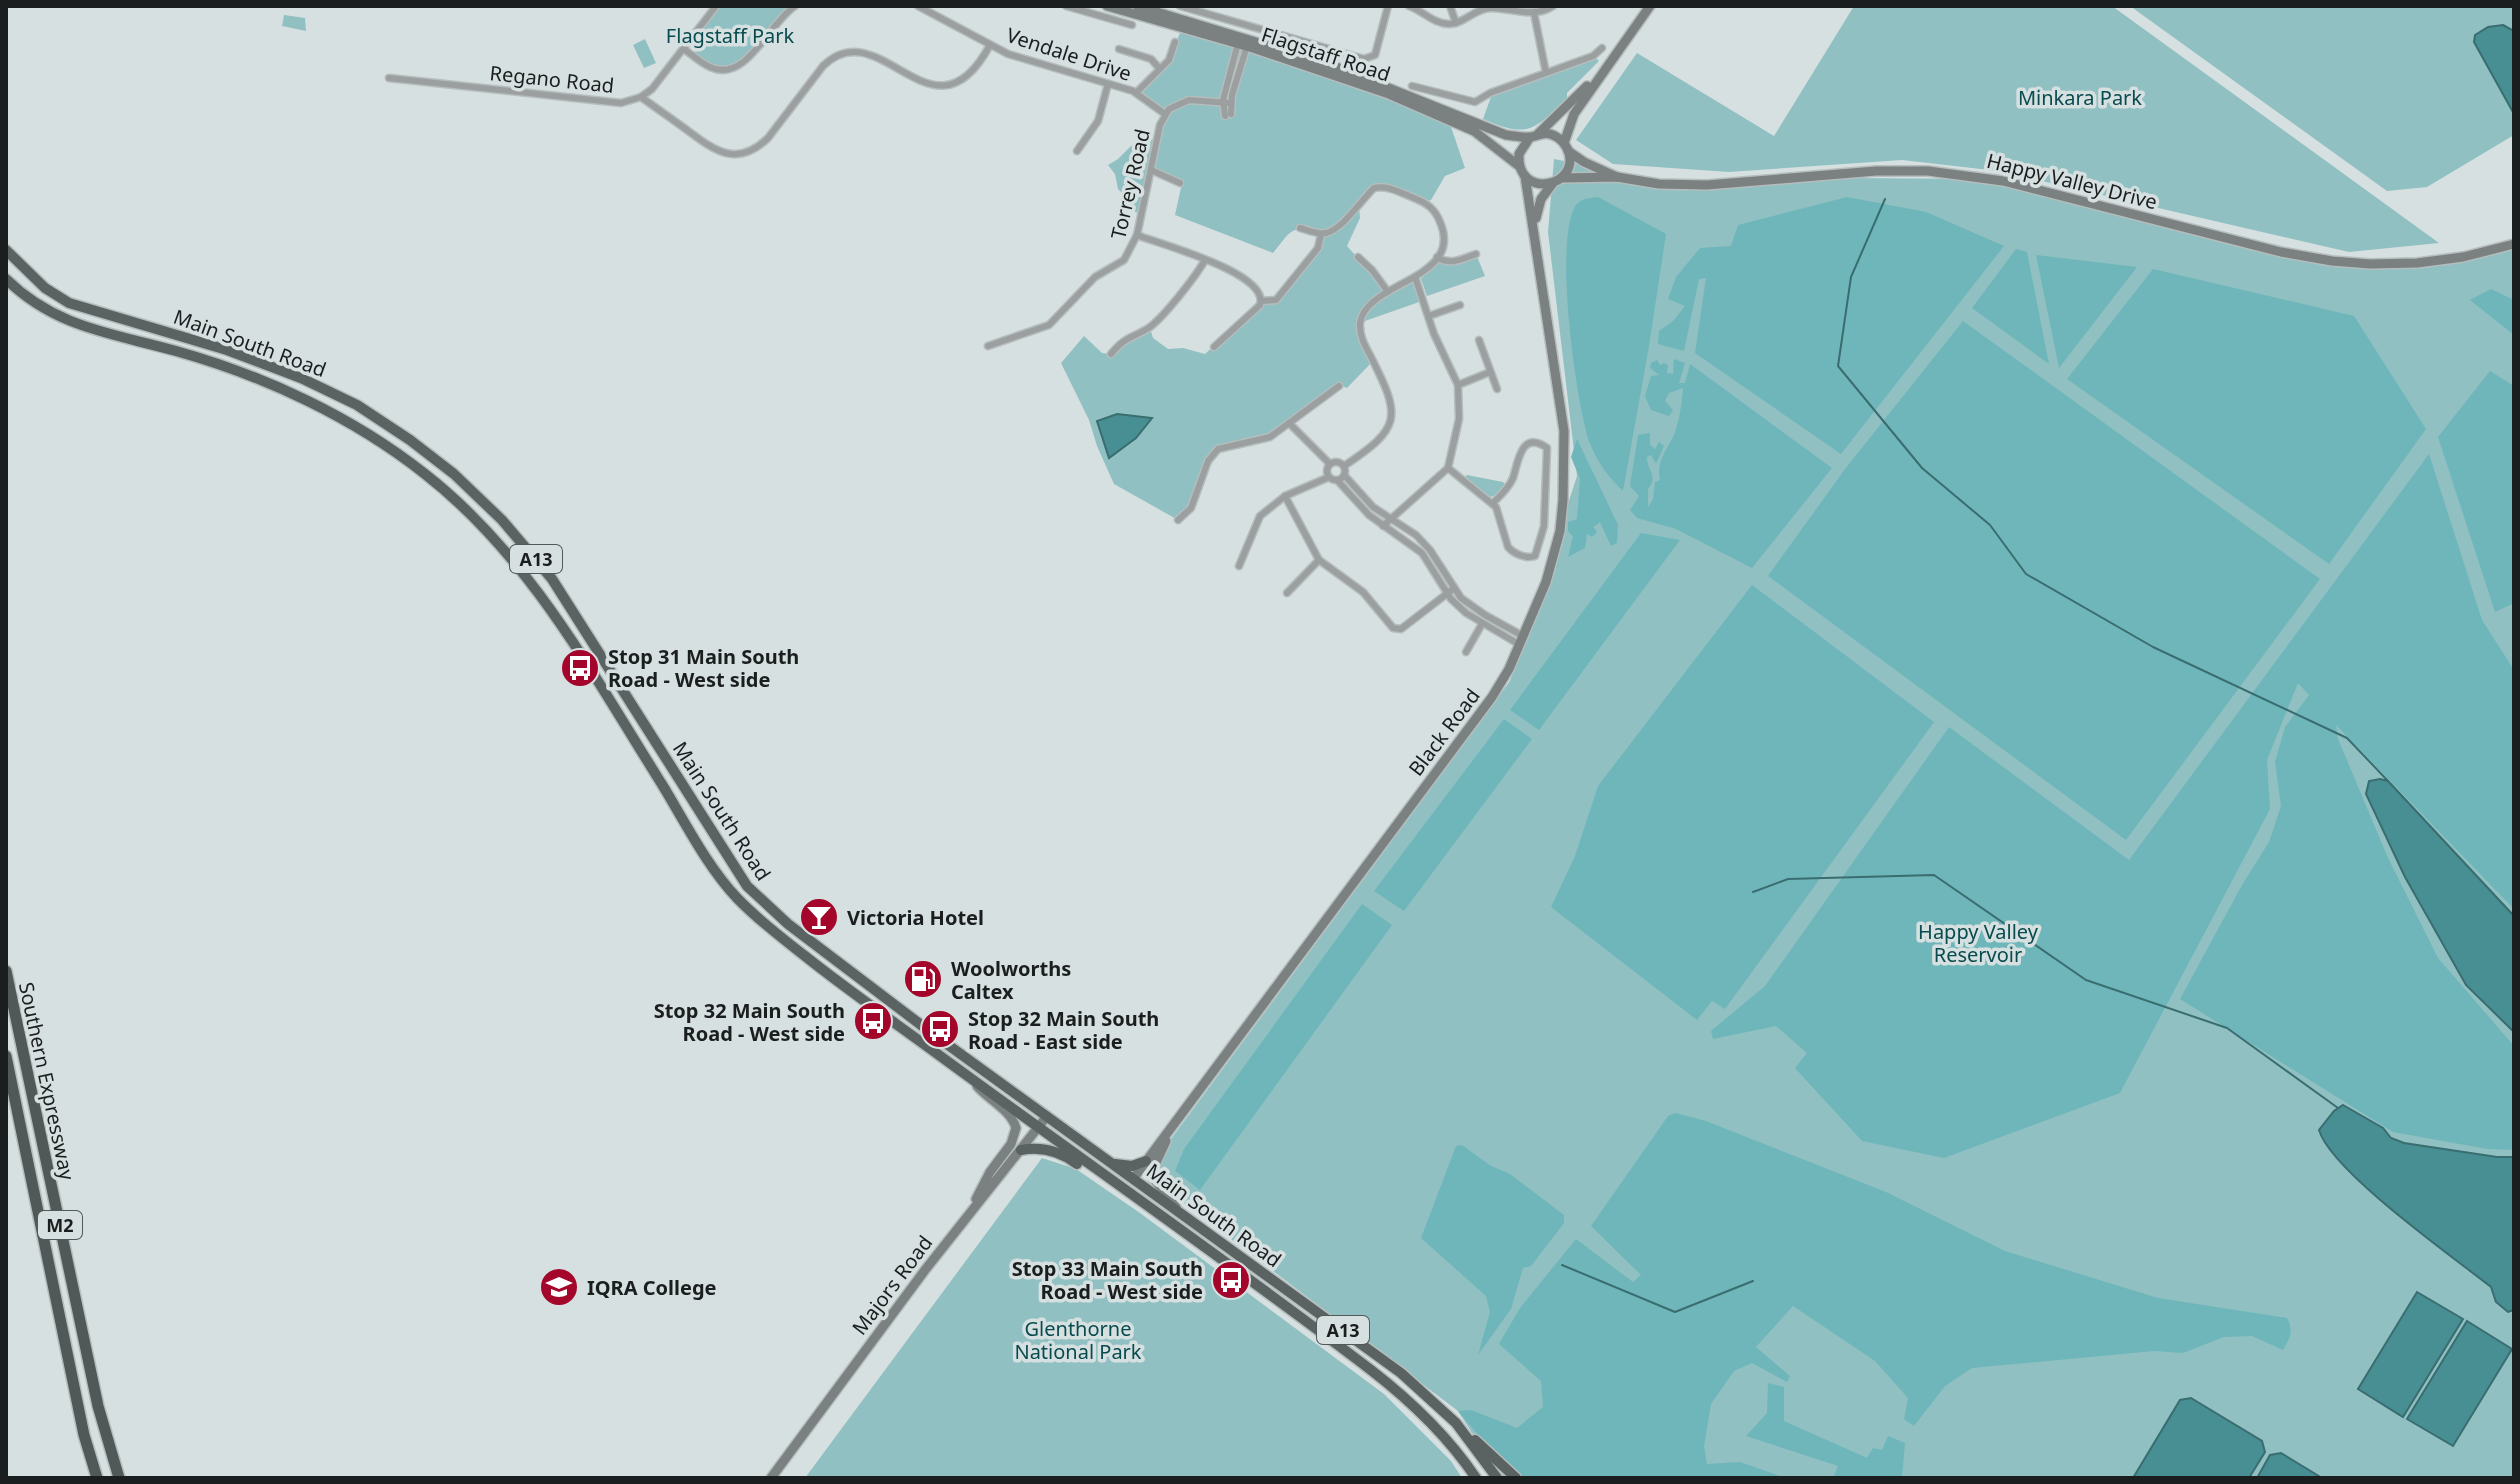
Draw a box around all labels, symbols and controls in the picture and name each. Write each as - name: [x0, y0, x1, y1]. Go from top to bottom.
- street label: Flagstaff Road: [1258, 20, 1394, 88]
- street label: Vendale Drive: [1003, 21, 1135, 87]
- park label: Flagstaff Park: [666, 22, 794, 49]
- street label: Regano Road: [488, 59, 616, 99]
- park label: Minkara Park: [2018, 84, 2142, 111]
- street label: Torrey Road: [1104, 126, 1156, 242]
- street label: Happy Valley Drive: [1984, 147, 2160, 215]
- street label: Main South Road: [170, 303, 330, 383]
- road number: A13: [510, 545, 562, 573]
- place label: Stop 31 Main South Road - West side: [608, 643, 799, 693]
- bus stop icon: Stop 31 Main South Road - West side: [559, 647, 601, 689]
- street label: Black Road: [1402, 683, 1486, 781]
- street label: Main South Road: [667, 736, 777, 886]
- bar icon: Victoria Hotel: [798, 896, 840, 938]
- place label: Victoria Hotel: [847, 904, 984, 931]
- park label: Happy Valley Reservoir: [1918, 918, 2039, 968]
- place label: Woolworths Caltex: [951, 955, 1071, 1005]
- fuel station icon: Woolworths Caltex: [902, 958, 944, 1000]
- street label: Southern Expressway: [13, 980, 81, 1183]
- place label: Stop 32 Main South Road - West side: [654, 997, 845, 1047]
- bus stop icon: Stop 32 Main South Road - West side: [852, 1000, 894, 1042]
- place label: Stop 32 Main South Road - East side: [968, 1005, 1159, 1055]
- bus stop icon: Stop 32 Main South Road - East side: [919, 1008, 961, 1050]
- street label: Main South Road: [1141, 1157, 1287, 1273]
- road number: M2: [38, 1211, 82, 1239]
- street label: Majors Road: [846, 1230, 938, 1340]
- place label: Stop 33 Main South Road - West side: [1012, 1255, 1203, 1305]
- bus stop icon: Stop 33 Main South Road - West side: [1210, 1259, 1252, 1301]
- school or university icon: IQRA College: [538, 1266, 580, 1308]
- place label: IQRA College: [587, 1274, 717, 1301]
- park label: Glenthorne National Park: [1014, 1315, 1142, 1365]
- road number: A13: [1317, 1316, 1369, 1344]

